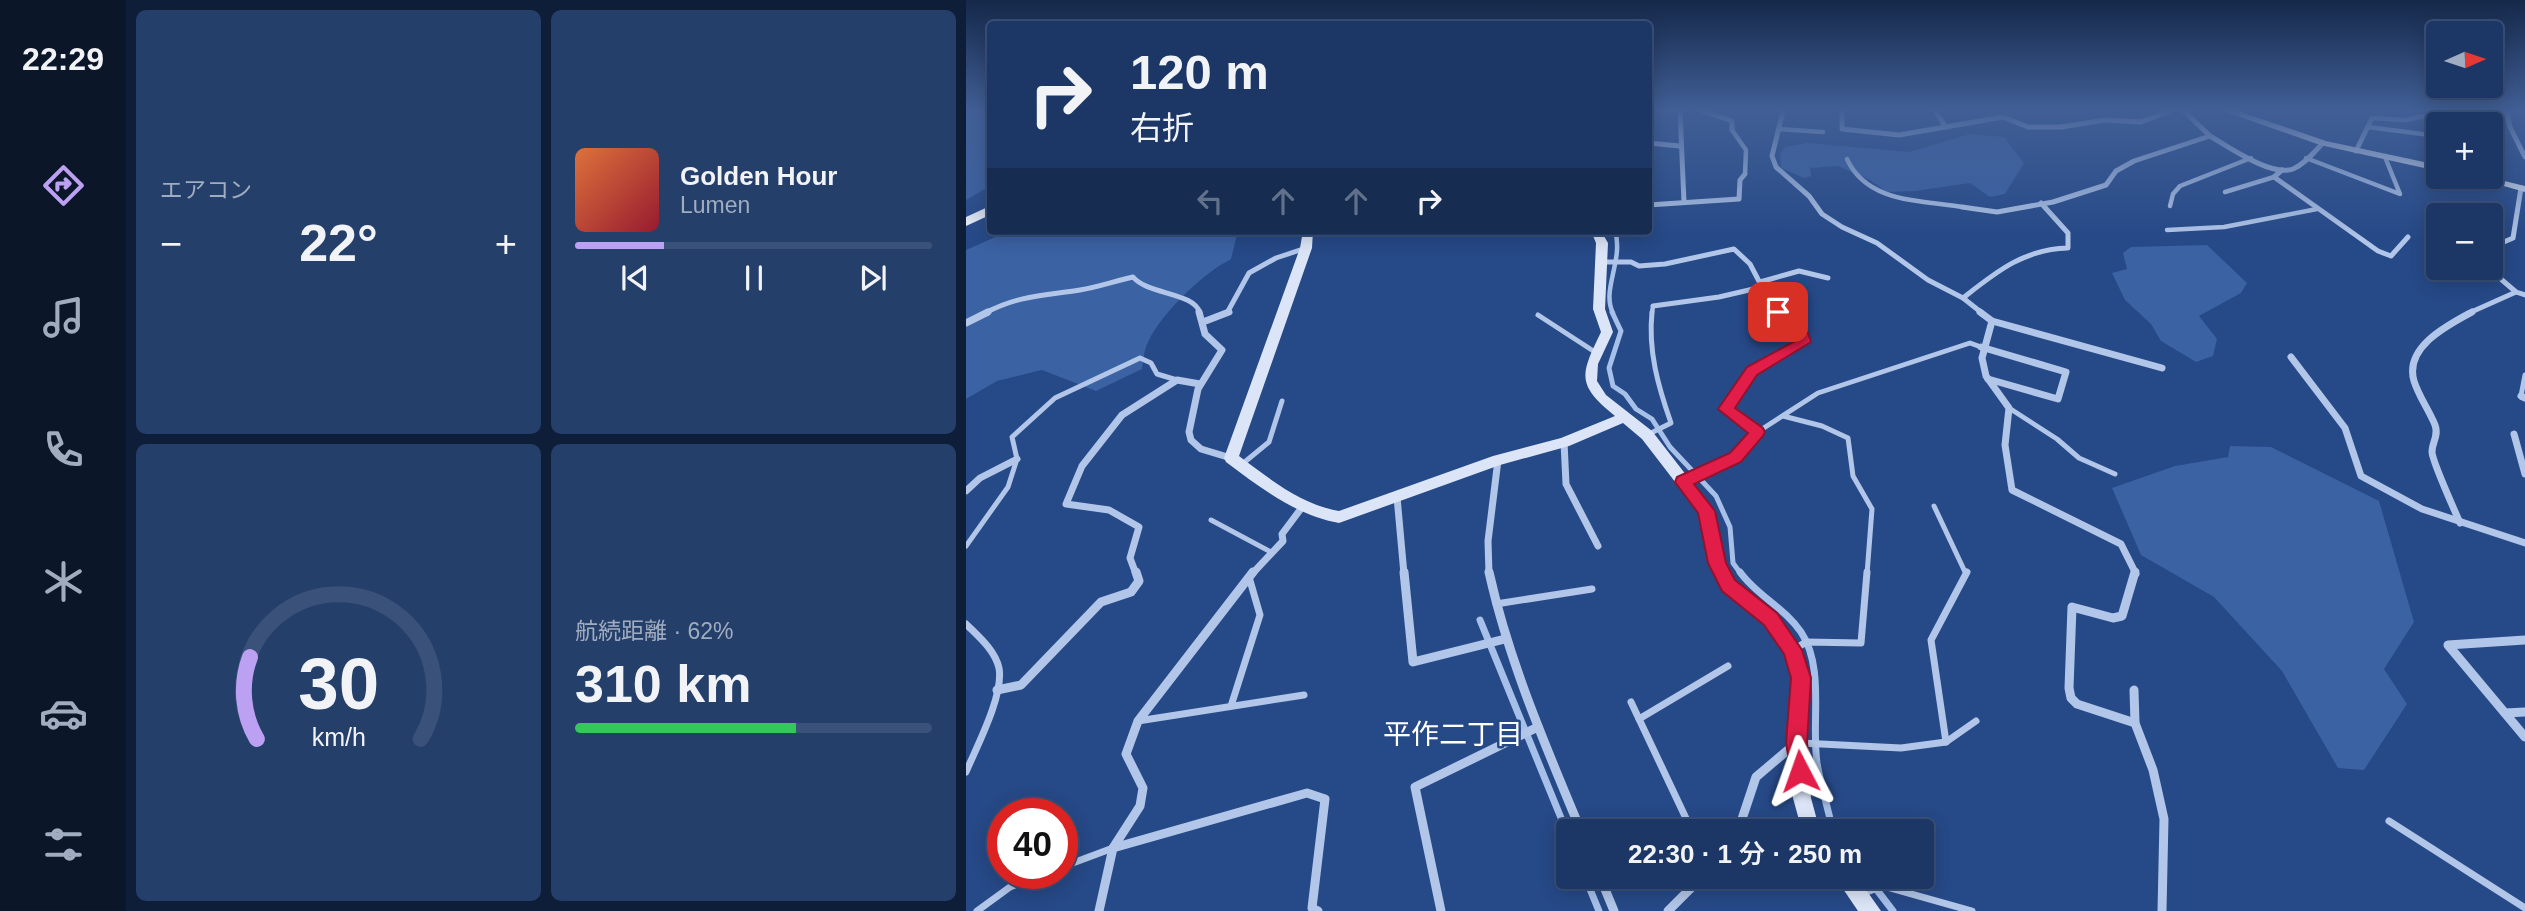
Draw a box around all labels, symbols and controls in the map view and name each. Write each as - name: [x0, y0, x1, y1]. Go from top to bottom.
- north arrow: [2426, 21, 2502, 98]
- map controls: [2426, 21, 2503, 280]
- text: 22:29: [22, 41, 104, 77]
- text: 120 m: [1130, 45, 1269, 99]
- icon: right: [1015, 49, 1106, 140]
- text: 右折: [1130, 110, 1194, 146]
- button: +: [2426, 112, 2503, 189]
- icon: directions: [39, 161, 88, 210]
- text: Golden Hour: [680, 161, 837, 191]
- text: エアコン: [160, 177, 252, 203]
- icon: left: [1191, 182, 1229, 220]
- icon: ahead: [1264, 182, 1302, 220]
- icon: ahead: [1337, 182, 1375, 220]
- icon: right: [1410, 182, 1448, 220]
- text: Lumen: [680, 192, 750, 218]
- button: −: [2426, 203, 2503, 280]
- text: 22°: [299, 214, 378, 272]
- text: −: [160, 223, 182, 265]
- text: +: [495, 223, 517, 265]
- icon: previous: [616, 259, 654, 297]
- icon: pause: [735, 259, 773, 297]
- icon: next: [854, 259, 892, 297]
- pin: [1748, 282, 1808, 342]
- icon: music: [39, 293, 88, 342]
- icon: arrive: [1759, 293, 1797, 331]
- icon: phone: [39, 425, 88, 474]
- icon: climate: [39, 557, 88, 606]
- text: 航続距離 · 62%: [575, 618, 733, 644]
- text: 30: [298, 643, 379, 724]
- text: 310 km: [575, 655, 751, 713]
- icon: car: [39, 689, 88, 738]
- district label: 平作二丁目: [1383, 719, 1523, 750]
- text: km/h: [311, 722, 366, 750]
- position arrow: [1763, 734, 1837, 808]
- speed limit sign: 40: [987, 798, 1078, 889]
- icon: filters: [39, 820, 88, 869]
- text: 22:30 · 1 分 · 250 m: [1628, 839, 1862, 869]

